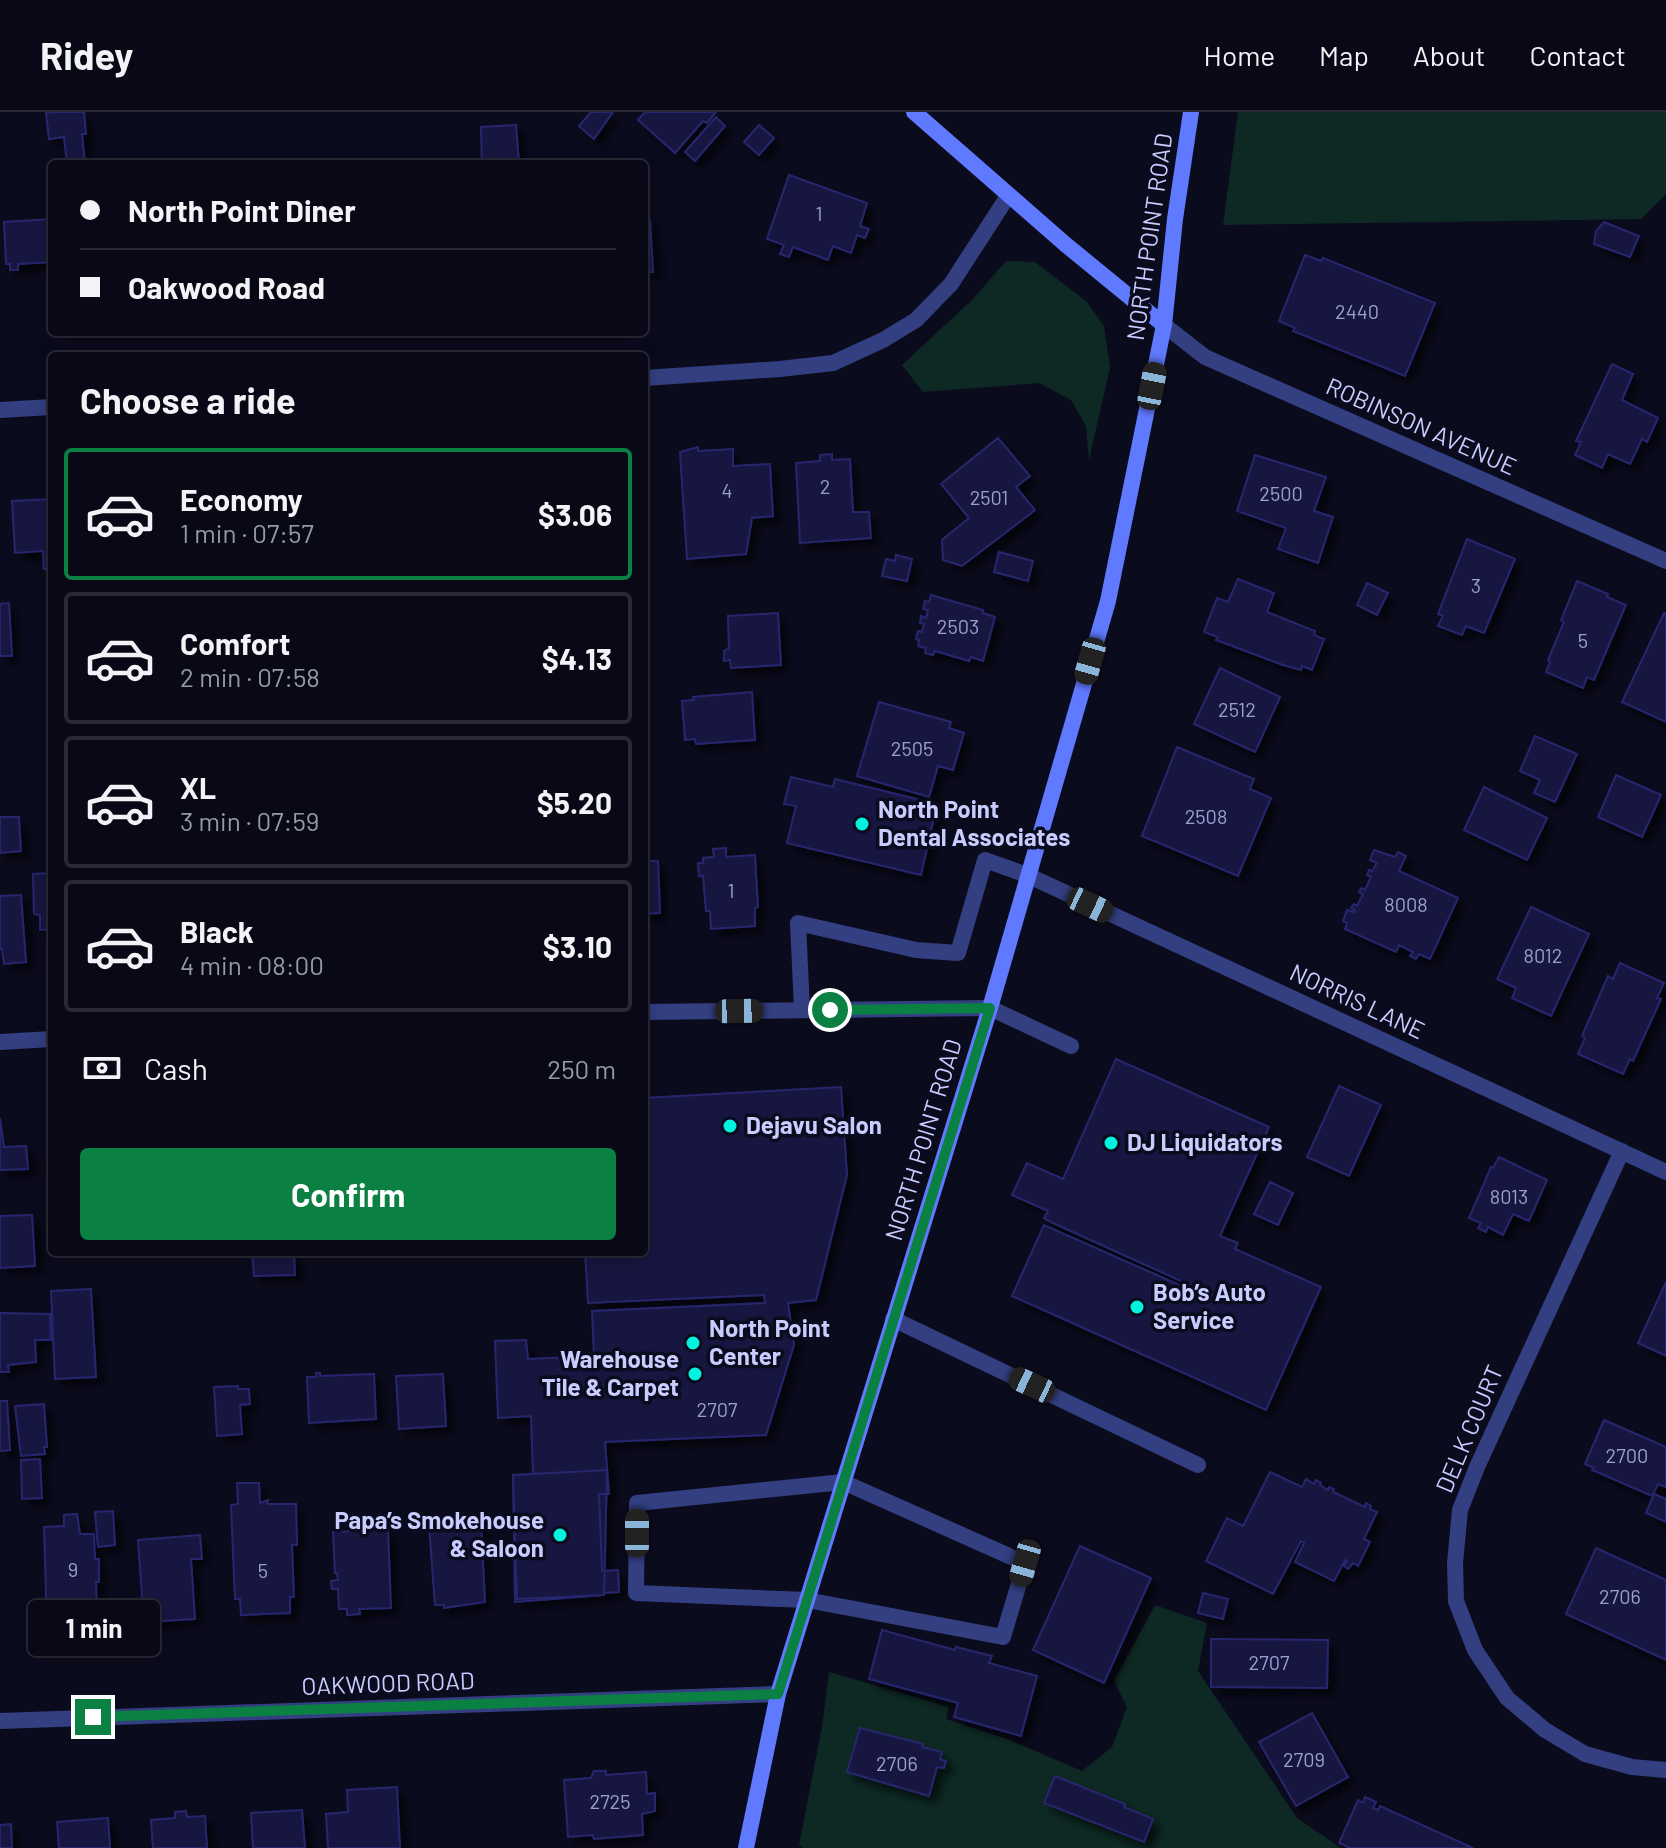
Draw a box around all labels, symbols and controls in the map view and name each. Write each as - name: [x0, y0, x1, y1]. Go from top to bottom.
- text: Ridey: [40, 32, 133, 78]
- text: Home: [1204, 38, 1275, 72]
- text: Map: [1319, 38, 1369, 72]
- text: About: [1413, 38, 1485, 72]
- text: Contact: [1529, 38, 1626, 72]
- street label: NORTH POINT ROAD: [1120, 131, 1177, 342]
- text: North Point Diner: [128, 192, 356, 228]
- house number: 1: [816, 201, 823, 225]
- text: Oakwood Road: [128, 269, 325, 305]
- house number: 2440: [1335, 299, 1379, 323]
- car: [1136, 360, 1168, 412]
- street label: ROBINSON AVENUE: [1322, 371, 1521, 481]
- text: Choose a ride: [80, 378, 296, 421]
- house number: 2: [820, 474, 830, 498]
- icon: car: [84, 478, 156, 550]
- house number: 4: [721, 478, 733, 502]
- text: Economy: [180, 481, 303, 517]
- house number: 2500: [1259, 481, 1303, 505]
- house number: 2501: [970, 485, 1008, 509]
- text: $3.06: [538, 496, 612, 532]
- text: 1 min · 07:57: [180, 517, 314, 548]
- house number: 3: [1471, 573, 1481, 597]
- house number: 2503: [937, 614, 979, 638]
- icon: car: [84, 622, 156, 694]
- text: Comfort: [180, 625, 290, 661]
- house number: 5: [1578, 628, 1588, 652]
- car: [1072, 635, 1108, 687]
- text: $4.13: [542, 640, 612, 676]
- text: 2 min · 07:58: [180, 661, 320, 692]
- house number: 2512: [1218, 697, 1256, 721]
- house number: 2505: [891, 736, 933, 760]
- icon: car: [84, 766, 156, 838]
- text: XL: [180, 769, 216, 805]
- text: $5.20: [537, 784, 612, 820]
- place label: North Point Dental Associates: [878, 794, 1070, 851]
- house number: 2508: [1185, 804, 1227, 828]
- text: 3 min · 07:59: [180, 805, 319, 836]
- marker: North Point Dental Associates: [853, 815, 871, 833]
- house number: 1: [728, 878, 735, 902]
- car: [1063, 884, 1117, 926]
- house number: 8008: [1384, 892, 1428, 916]
- icon: car: [84, 910, 156, 982]
- text: Black: [180, 913, 254, 949]
- text: $3.10: [543, 928, 612, 964]
- house number: 8012: [1524, 943, 1562, 967]
- text: 4 min · 08:00: [180, 949, 324, 980]
- street label: NORRIS LANE: [1286, 957, 1430, 1044]
- route start: [812, 992, 848, 1028]
- car: [715, 999, 763, 1023]
- street label: NORTH POINT ROAD: [878, 1035, 967, 1244]
- icon: cash: [80, 1046, 124, 1090]
- text: Cash: [144, 1050, 208, 1086]
- text: 250 m: [547, 1053, 616, 1084]
- place label: Dejavu Salon: [746, 1110, 882, 1139]
- marker: Dejavu Salon: [721, 1117, 739, 1135]
- place label: DJ Liquidators: [1127, 1127, 1283, 1156]
- marker: DJ Liquidators: [1102, 1134, 1120, 1152]
- button: Confirm: [80, 1148, 616, 1240]
- house number: 8013: [1490, 1184, 1528, 1208]
- place label: Bob’s Auto Service: [1153, 1277, 1266, 1334]
- marker: Bob’s Auto Service: [1128, 1298, 1146, 1316]
- place label: North Point Center: [709, 1313, 830, 1370]
- marker: North Point Center: [684, 1334, 702, 1352]
- place label: Warehouse Tile & Carpet: [542, 1344, 679, 1401]
- street label: DELK COURT: [1429, 1360, 1509, 1497]
- car: [1005, 1364, 1059, 1406]
- marker: Warehouse Tile & Carpet: [686, 1365, 704, 1383]
- house number: 2707: [697, 1397, 738, 1421]
- house number: 2700: [1606, 1443, 1648, 1467]
- place label: Papa’s Smokehouse & Saloon: [334, 1505, 544, 1562]
- car: [625, 1509, 649, 1557]
- marker: Papa’s Smokehouse & Saloon: [551, 1526, 569, 1544]
- car: [1007, 1537, 1043, 1589]
- house number: 9: [68, 1557, 78, 1581]
- house number: 5: [258, 1558, 268, 1582]
- house number: 2706: [1599, 1584, 1641, 1608]
- callout: 1 min: [27, 1601, 159, 1657]
- text: 1 min: [66, 1612, 122, 1643]
- house number: 2707: [1249, 1650, 1290, 1674]
- street label: OAKWOOD ROAD: [301, 1665, 475, 1700]
- route end: [75, 1699, 111, 1735]
- house number: 2709: [1283, 1747, 1325, 1771]
- house number: 2706: [876, 1751, 918, 1775]
- house number: 2725: [589, 1789, 631, 1813]

